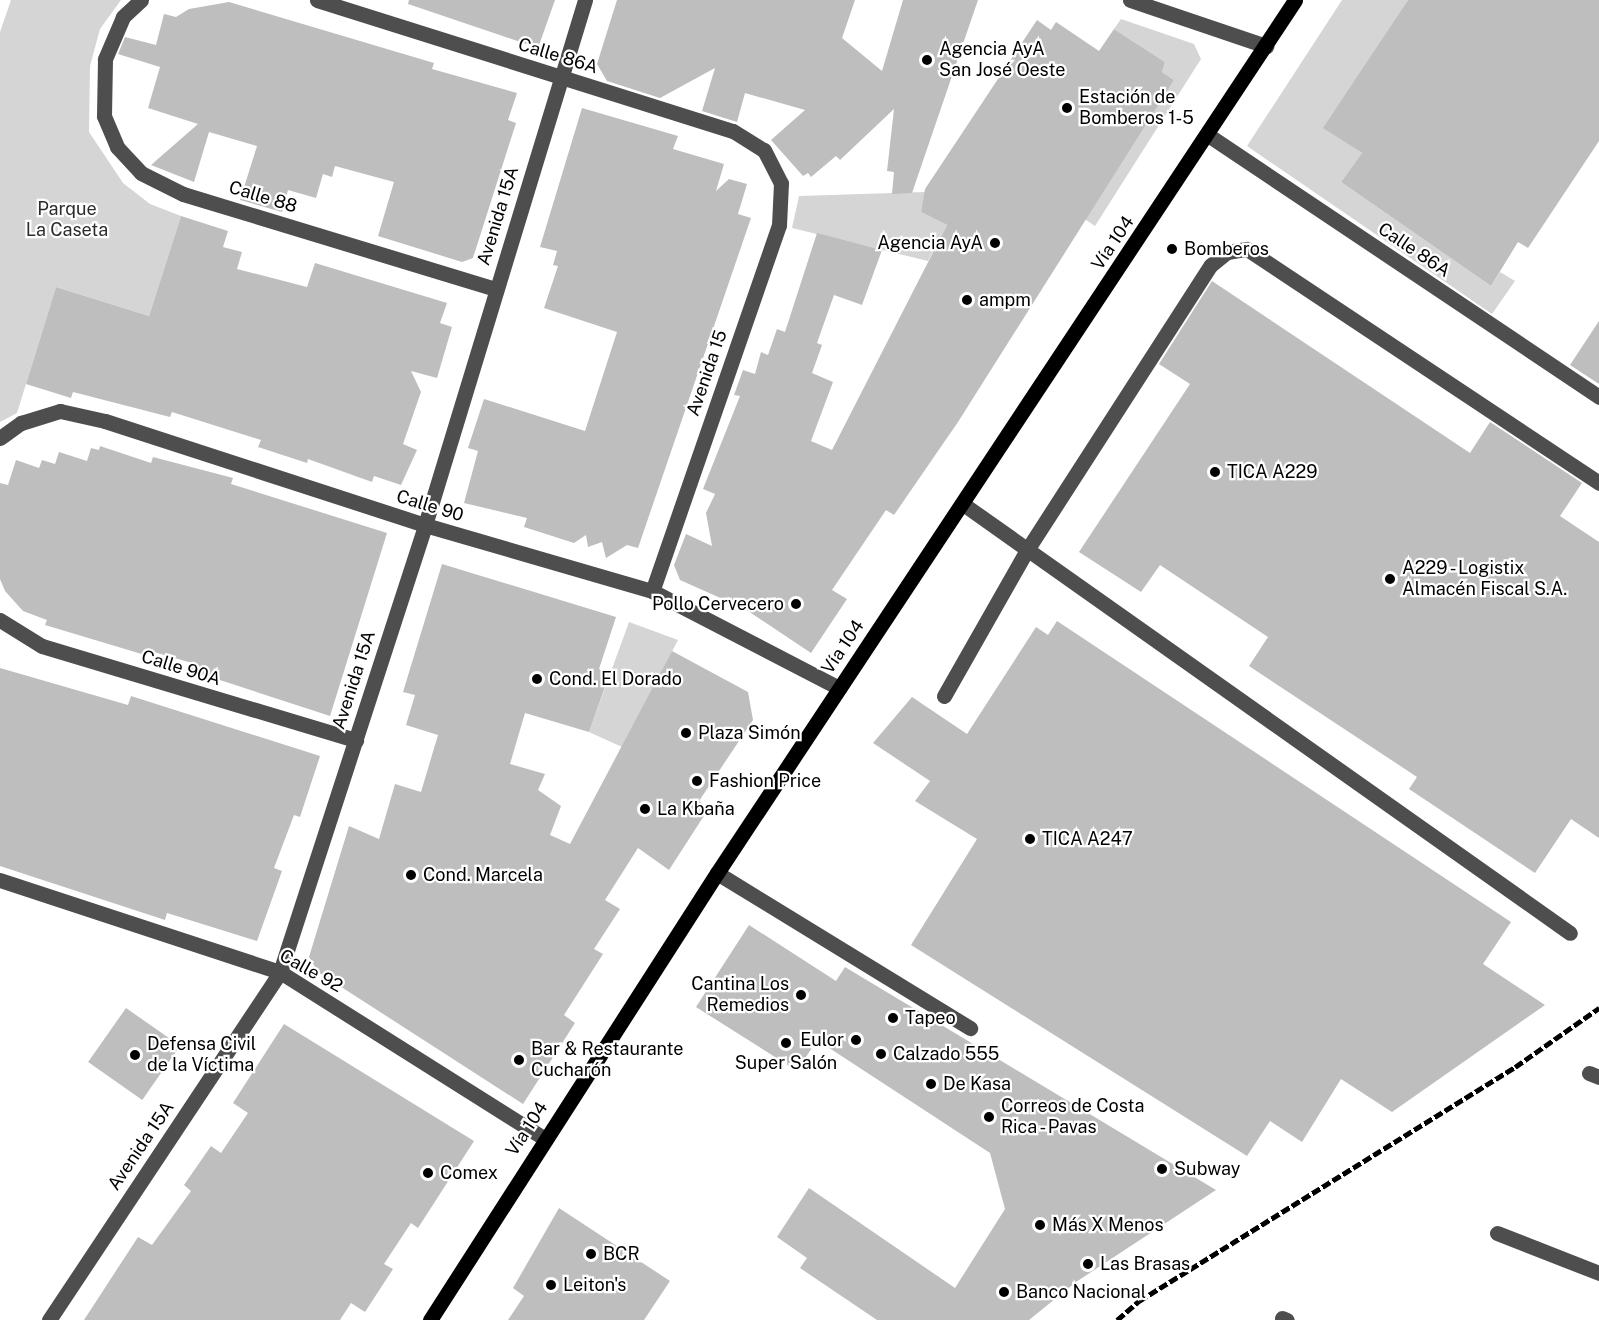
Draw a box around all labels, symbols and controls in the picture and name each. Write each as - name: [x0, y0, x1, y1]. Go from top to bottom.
- street label: Calle 86A: [515, 34, 601, 78]
- place label: Agencia AyA San José Oeste: [939, 39, 1066, 82]
- marker: Agencia AyA San José Oeste: [920, 53, 934, 67]
- place label: Estación de Bomberos 1-5: [1079, 87, 1194, 130]
- marker: Estación de Bomberos 1-5: [1060, 101, 1074, 115]
- street label: Avenida 15A: [473, 164, 523, 268]
- street label: Calle 88: [226, 176, 300, 218]
- park label: Parque La Caseta: [26, 199, 108, 242]
- street label: Vía 104: [1087, 212, 1139, 274]
- street label: Calle 86A: [1374, 218, 1454, 282]
- place label: Agencia AyA: [877, 232, 983, 254]
- marker: Agencia AyA: [988, 236, 1002, 250]
- place label: Bomberos: [1184, 238, 1269, 260]
- marker: Bomberos: [1165, 242, 1179, 256]
- place label: ampm: [979, 289, 1031, 311]
- marker: ampm: [960, 293, 974, 307]
- street label: Avenida 15: [682, 327, 732, 419]
- place label: TICA A229: [1227, 461, 1318, 483]
- marker: TICA A229: [1208, 465, 1222, 479]
- street label: Calle 90: [394, 486, 466, 526]
- place label: A229 - Logistix Almacén Fiscal S.A.: [1402, 558, 1567, 600]
- marker: A229 - Logistix Almacén Fiscal S.A.: [1383, 572, 1397, 586]
- place label: Pollo Cervecero: [652, 593, 784, 615]
- marker: Pollo Cervecero: [789, 597, 803, 611]
- street label: Vía 104: [817, 616, 869, 678]
- street label: Avenida 15A: [328, 628, 380, 732]
- street label: Calle 90A: [139, 646, 223, 690]
- place label: Cond. El Dorado: [549, 668, 682, 690]
- marker: Cond. El Dorado: [530, 672, 544, 686]
- place label: Plaza Simón: [698, 722, 801, 744]
- marker: Plaza Simón: [679, 726, 693, 740]
- place label: Fashion Price: [709, 770, 821, 792]
- marker: Fashion Price: [690, 774, 704, 788]
- place label: La Kbaña: [657, 798, 735, 820]
- marker: La Kbaña: [638, 802, 652, 816]
- place label: TICA A247: [1042, 828, 1133, 850]
- marker: TICA A247: [1023, 832, 1037, 846]
- place label: Cond. Marcela: [423, 864, 543, 886]
- marker: Cond. Marcela: [404, 868, 418, 882]
- street label: Calle 92: [276, 945, 346, 997]
- place label: Cantina Los Remedios: [691, 974, 789, 1016]
- marker: Cantina Los Remedios: [794, 988, 808, 1002]
- place label: Tapeo: [905, 1007, 956, 1029]
- marker: Tapeo: [886, 1011, 900, 1025]
- place label: Eulor: [800, 1029, 844, 1051]
- marker: Eulor: [849, 1033, 863, 1047]
- place label: Defensa Civil de la Víctima: [147, 1034, 256, 1076]
- marker: Super Salón: [779, 1036, 793, 1050]
- place label: Bar & Restaurante Cucharón: [531, 1039, 684, 1082]
- place label: Calzado 555: [893, 1043, 999, 1065]
- marker: Calzado 555: [874, 1047, 888, 1061]
- marker: Defensa Civil de la Víctima: [128, 1048, 142, 1062]
- place label: Super Salón: [735, 1052, 837, 1074]
- marker: Bar & Restaurante Cucharón: [512, 1053, 526, 1067]
- place label: De Kasa: [943, 1073, 1011, 1095]
- marker: De Kasa: [924, 1077, 938, 1091]
- place label: Correos de Costa Rica - Pavas: [1001, 1096, 1145, 1138]
- street label: Avenida 15A: [103, 1098, 179, 1194]
- street label: Vía 104: [502, 1098, 552, 1160]
- marker: Correos de Costa Rica - Pavas: [982, 1110, 996, 1124]
- place label: Subway: [1174, 1158, 1240, 1180]
- place label: Comex: [440, 1162, 498, 1184]
- marker: Subway: [1155, 1162, 1169, 1176]
- marker: Comex: [421, 1166, 435, 1180]
- place label: Más X Menos: [1052, 1214, 1164, 1236]
- marker: Más X Menos: [1033, 1218, 1047, 1232]
- place label: BCR: [603, 1243, 640, 1265]
- marker: BCR: [584, 1247, 598, 1261]
- place label: Las Brasas: [1100, 1253, 1190, 1275]
- marker: Las Brasas: [1081, 1257, 1095, 1271]
- place label: Leiton's: [563, 1274, 626, 1296]
- marker: Leiton's: [544, 1278, 558, 1292]
- place label: Banco Nacional: [1016, 1281, 1146, 1303]
- marker: Banco Nacional: [997, 1285, 1011, 1299]

